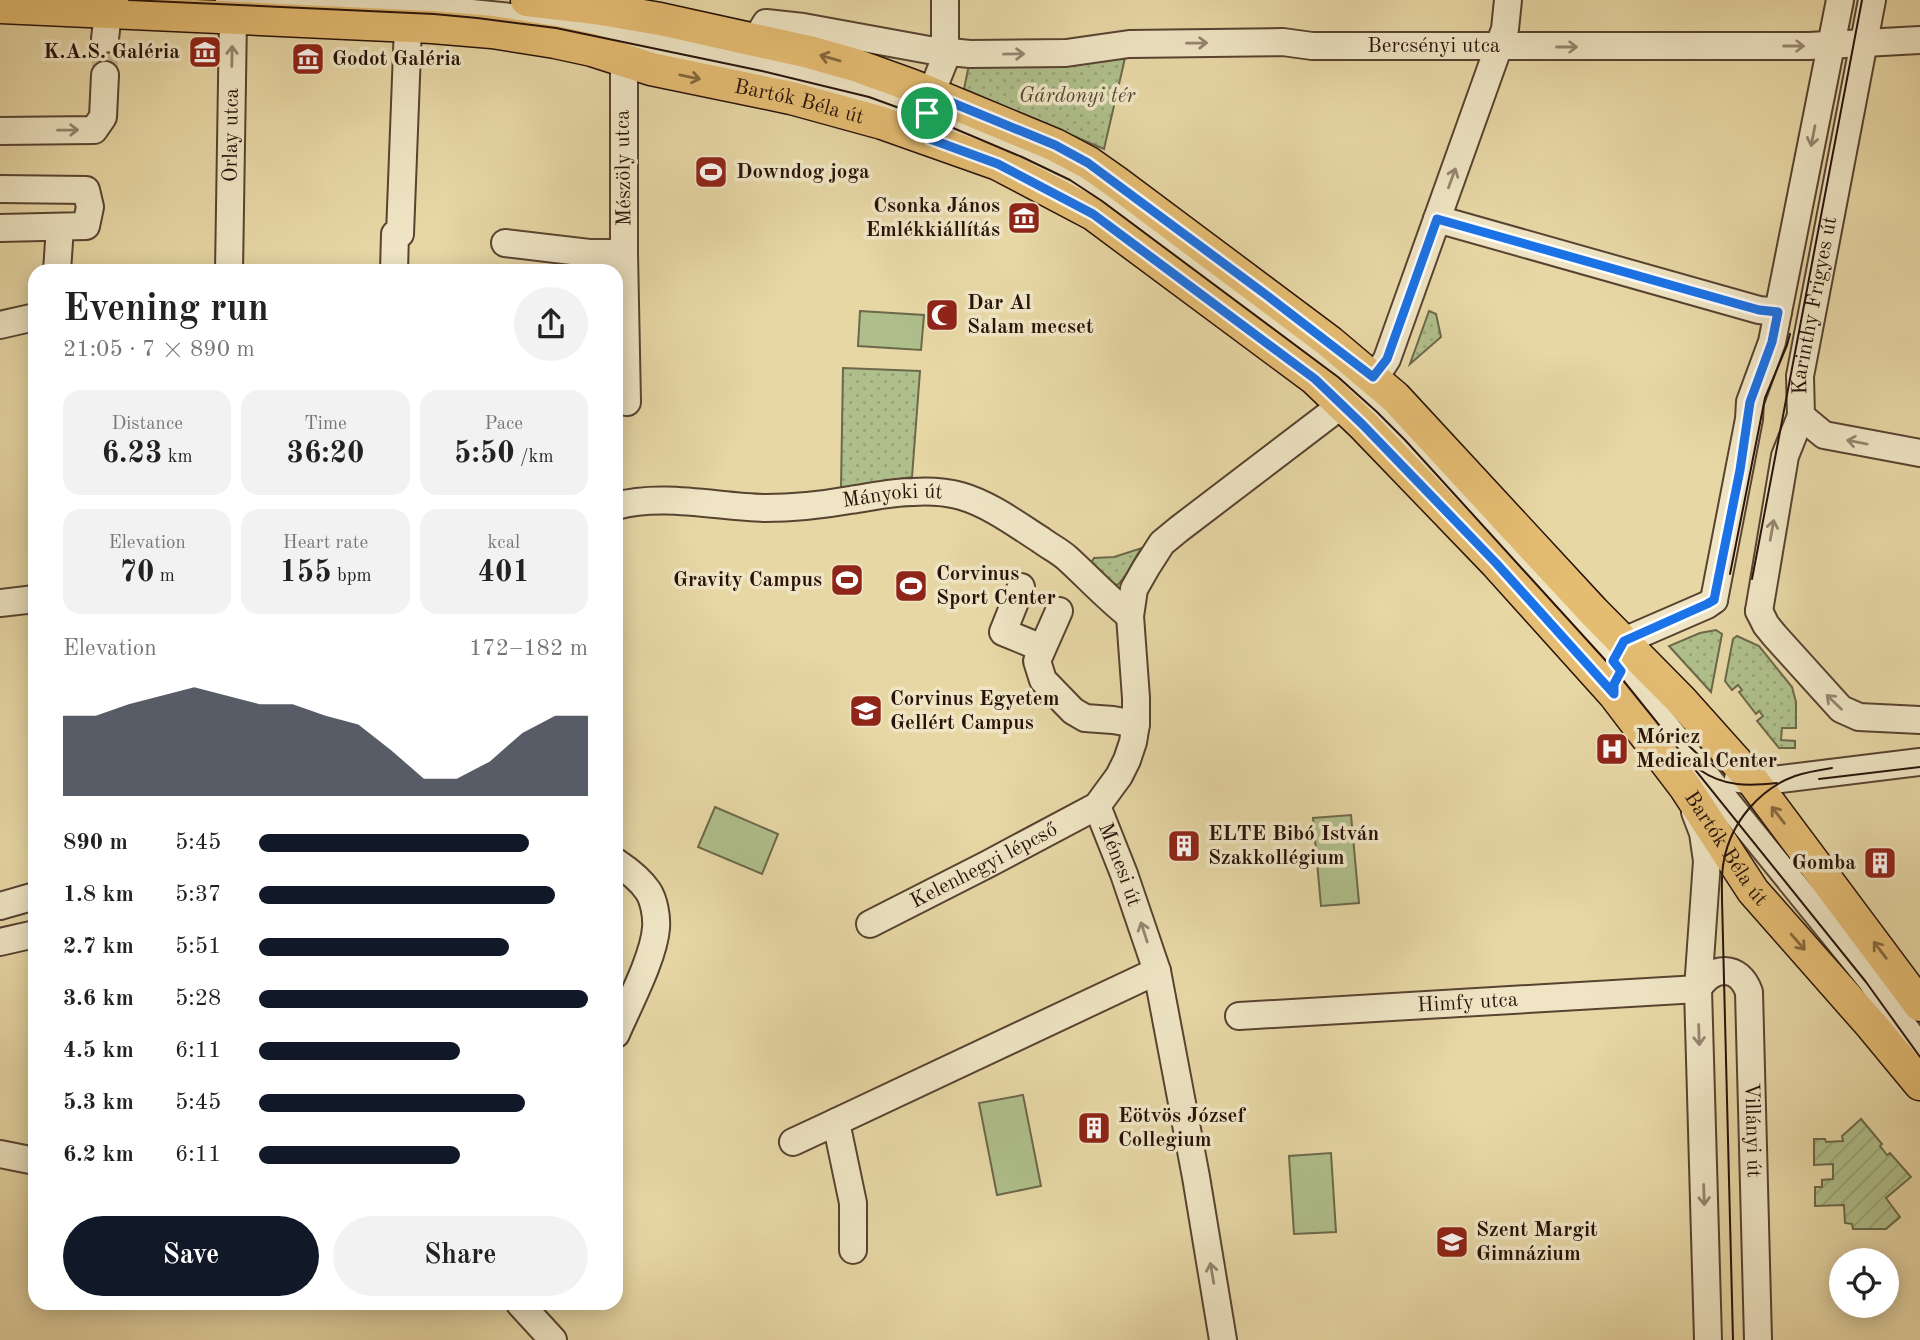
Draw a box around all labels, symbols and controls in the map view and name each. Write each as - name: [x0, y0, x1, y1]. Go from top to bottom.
- museum icon: K.A.S. Galéria: [186, 33, 224, 71]
- one-way arrow: [1185, 36, 1208, 50]
- street label: Bercsényi utca: [1367, 36, 1500, 57]
- one-way arrow: [1783, 39, 1806, 53]
- museum icon: Godot Galéria: [289, 40, 327, 78]
- one-way arrow: [1555, 40, 1578, 54]
- place label: K.A.S. Galéria: [43, 42, 180, 63]
- one-way arrow: [226, 45, 239, 68]
- one-way arrow: [1002, 47, 1025, 61]
- place label: Godot Galéria: [332, 49, 462, 70]
- one-way arrow: [820, 50, 842, 63]
- one-way arrow: [678, 70, 701, 84]
- street label: Bartók Béla út: [732, 76, 866, 128]
- pin: [897, 83, 957, 143]
- park label: Gárdonyi tér: [1019, 86, 1136, 107]
- street label: Orlay utca: [220, 88, 242, 182]
- icon: arrive: [908, 94, 946, 132]
- street label: Mészöly utca: [612, 109, 636, 227]
- one-way arrow: [56, 124, 79, 137]
- one-way arrow: [1806, 124, 1820, 147]
- sports icon: Downdog joga: [692, 153, 730, 191]
- place label: Downdog joga: [736, 162, 870, 183]
- one-way arrow: [1446, 167, 1459, 189]
- place label: Csonka János Emlékkiállítás: [865, 196, 1000, 241]
- museum icon: Csonka János Emlékkiállítás: [1005, 199, 1043, 237]
- street label: Karinthy Frigyes út: [1789, 215, 1841, 395]
- button: share: [514, 287, 588, 361]
- text: Evening run: [63, 291, 269, 329]
- place label: Dar Al Salam mecset: [967, 293, 1094, 338]
- mosque icon: Dar Al Salam mecset: [923, 296, 961, 334]
- text: 21:05 · 7 × 890 m: [63, 338, 255, 361]
- text: Distance: [111, 415, 183, 434]
- text: Time: [304, 415, 347, 434]
- text: Pace: [485, 415, 523, 434]
- one-way arrow: [1846, 434, 1869, 448]
- text: 6.23: [102, 439, 162, 469]
- text: 36:20: [286, 439, 364, 469]
- text: 5:50: [454, 439, 515, 469]
- text: km: [162, 448, 193, 467]
- text: /km: [515, 448, 554, 467]
- street label: Mányoki út: [841, 481, 944, 512]
- one-way arrow: [1766, 519, 1779, 542]
- text: Elevation: [109, 534, 186, 553]
- text: Heart rate: [283, 534, 368, 553]
- text: kcal: [487, 534, 520, 553]
- text: 70: [120, 558, 154, 588]
- text: 155: [279, 558, 332, 588]
- text: 401: [478, 558, 530, 588]
- sports icon: Gravity Campus: [828, 561, 866, 599]
- place label: Corvinus Sport Center: [936, 564, 1056, 609]
- text: m: [154, 567, 175, 586]
- text: bpm: [332, 567, 372, 586]
- sports icon: Corvinus Sport Center: [892, 567, 930, 605]
- place label: Gravity Campus: [673, 570, 822, 591]
- text: Elevation: [63, 637, 157, 660]
- text: 172–182 m: [469, 637, 588, 660]
- place label: Corvinus Egyetem Gellért Campus: [890, 689, 1060, 734]
- school or university icon: Corvinus Egyetem Gellért Campus: [847, 692, 885, 730]
- one-way arrow: [1826, 693, 1843, 710]
- place label: Móricz Medical Center: [1636, 727, 1777, 772]
- hospital icon: Móricz Medical Center: [1593, 730, 1631, 768]
- street label: Bartók Béla út: [1680, 788, 1771, 910]
- one-way arrow: [1771, 807, 1786, 825]
- street label: Kelenhegyi lépcső: [907, 819, 1061, 912]
- street label: Ménesi út: [1094, 820, 1145, 909]
- place label: ELTE Bibó István Szakkollégium: [1208, 824, 1379, 869]
- building icon: ELTE Bibó István Szakkollégium: [1165, 827, 1203, 865]
- text: 890 m: [63, 831, 128, 854]
- text: 5:45: [175, 831, 221, 854]
- building icon: Gomba: [1861, 844, 1899, 882]
- place label: Gomba: [1792, 853, 1856, 874]
- text: 1.8 km: [63, 883, 134, 906]
- text: 5:37: [175, 883, 221, 906]
- one-way arrow: [1137, 921, 1149, 943]
- one-way arrow: [1790, 933, 1806, 951]
- text: 2.7 km: [63, 935, 134, 958]
- text: 5:51: [175, 935, 221, 958]
- one-way arrow: [1872, 941, 1887, 960]
- text: 3.6 km: [63, 987, 134, 1010]
- text: 5:28: [175, 987, 221, 1010]
- street label: Himfy utca: [1417, 989, 1519, 1016]
- one-way arrow: [1692, 1023, 1705, 1046]
- text: 4.5 km: [63, 1039, 134, 1062]
- text: 6:11: [175, 1039, 221, 1062]
- street label: Villányi út: [1741, 1082, 1764, 1178]
- text: 5.3 km: [63, 1091, 134, 1114]
- text: 5:45: [175, 1091, 221, 1114]
- place label: Eötvös József Collegium: [1118, 1106, 1247, 1151]
- building icon: Eötvös József Collegium: [1075, 1109, 1113, 1147]
- text: 6.2 km: [63, 1143, 134, 1166]
- text: 6:11: [175, 1143, 221, 1166]
- one-way arrow: [1697, 1183, 1710, 1206]
- button: Save: [63, 1216, 319, 1296]
- button: Share: [333, 1216, 588, 1296]
- place label: Szent Margit Gimnázium: [1476, 1220, 1598, 1265]
- school or university icon: Szent Margit Gimnázium: [1433, 1223, 1471, 1261]
- map controls: [1829, 1248, 1899, 1318]
- button: locate: [1829, 1248, 1899, 1318]
- one-way arrow: [1205, 1262, 1218, 1285]

